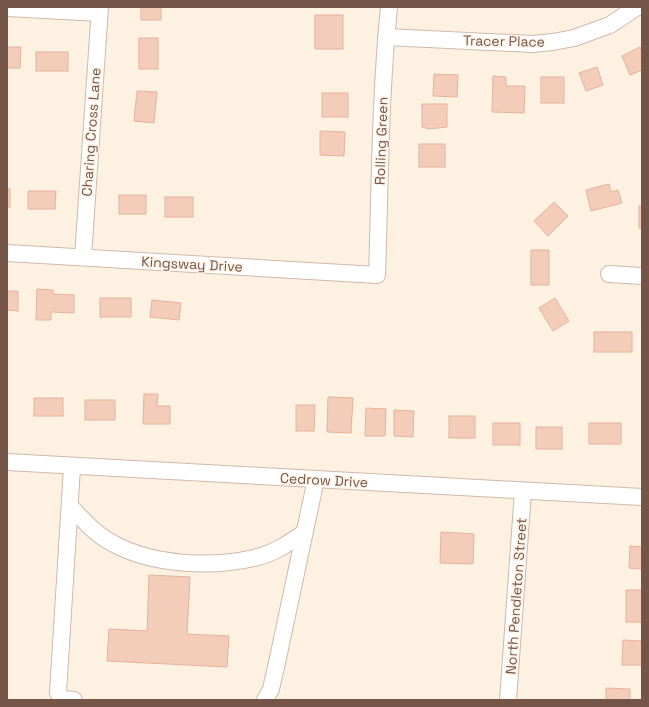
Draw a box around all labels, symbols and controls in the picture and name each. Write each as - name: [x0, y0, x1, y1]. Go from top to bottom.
- street label: Tracer Place: [463, 31, 545, 51]
- street label: Charing Cross Lane: [78, 67, 104, 197]
- street label: Rolling Green: [370, 97, 392, 185]
- street label: Kingsway Drive: [141, 252, 243, 276]
- street label: Cedrow Drive: [279, 469, 369, 491]
- street label: North Pendleton Street: [502, 517, 530, 675]

